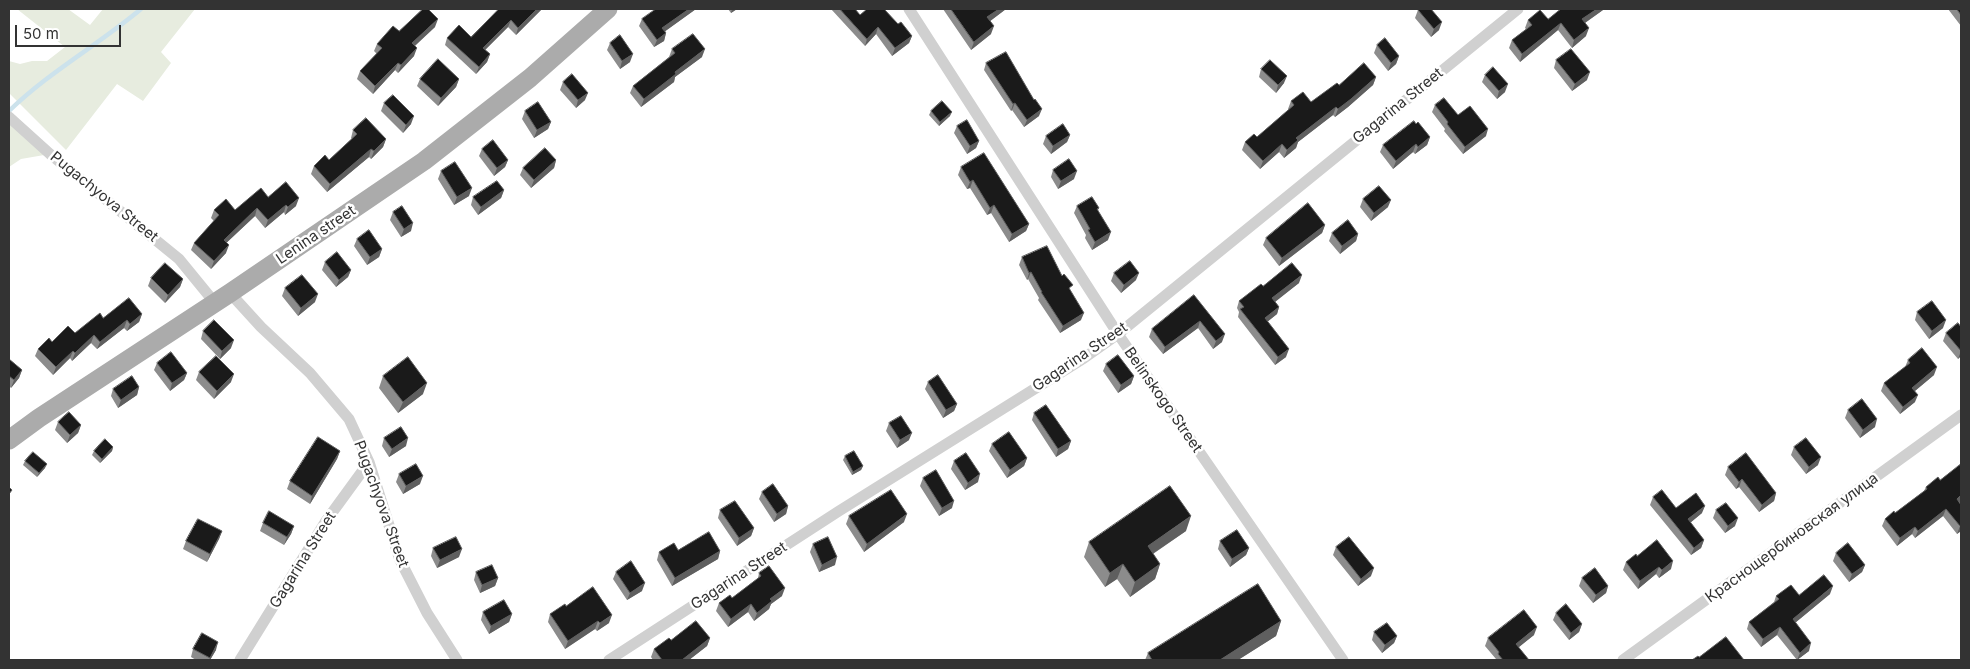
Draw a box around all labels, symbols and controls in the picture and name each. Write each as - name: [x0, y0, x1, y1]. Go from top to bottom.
- scale bar: [18, 15, 124, 47]
- text: 50 m: [23, 24, 59, 43]
- street label: Gagarina Street: [1349, 64, 1447, 148]
- street label: Pugachyova Street: [46, 148, 162, 246]
- street label: Lenina street: [273, 202, 359, 268]
- street label: Gagarina Street: [1029, 319, 1131, 395]
- street label: Belinskogo Street: [1120, 344, 1206, 456]
- street label: Pugachyova Street: [350, 438, 412, 570]
- street label: Краснощербиновская улица: [1702, 469, 1882, 607]
- street label: Gagarina Street: [266, 508, 340, 612]
- street label: Gagarina Street: [688, 538, 790, 614]

